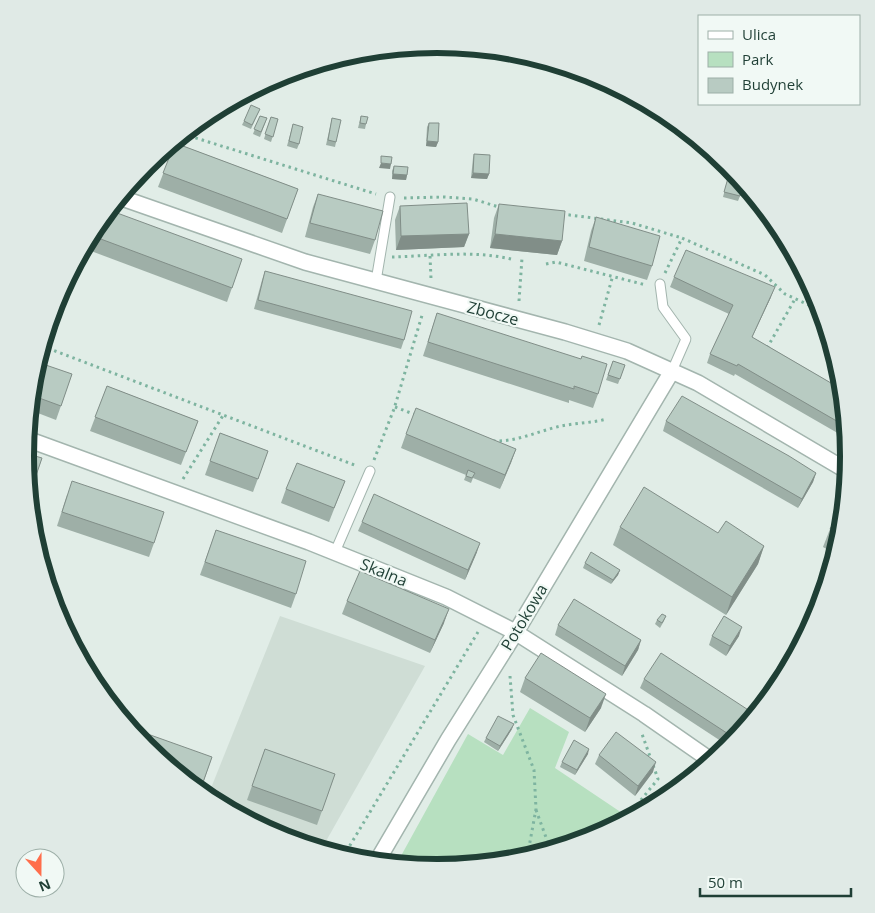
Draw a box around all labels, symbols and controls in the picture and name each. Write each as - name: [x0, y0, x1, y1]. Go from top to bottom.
- legend: [698, 15, 860, 105]
- text: Ulica: [742, 24, 776, 44]
- text: Park: [742, 49, 773, 69]
- text: Budynek: [742, 74, 803, 94]
- street label: Zbocze: [465, 296, 521, 330]
- street label: Skalna: [357, 553, 411, 591]
- street label: Potokowa: [496, 580, 552, 654]
- north arrow: [15, 848, 65, 898]
- scale bar: [700, 866, 851, 898]
- text: 50 m: [708, 872, 743, 892]
- text: N: [36, 875, 54, 897]

